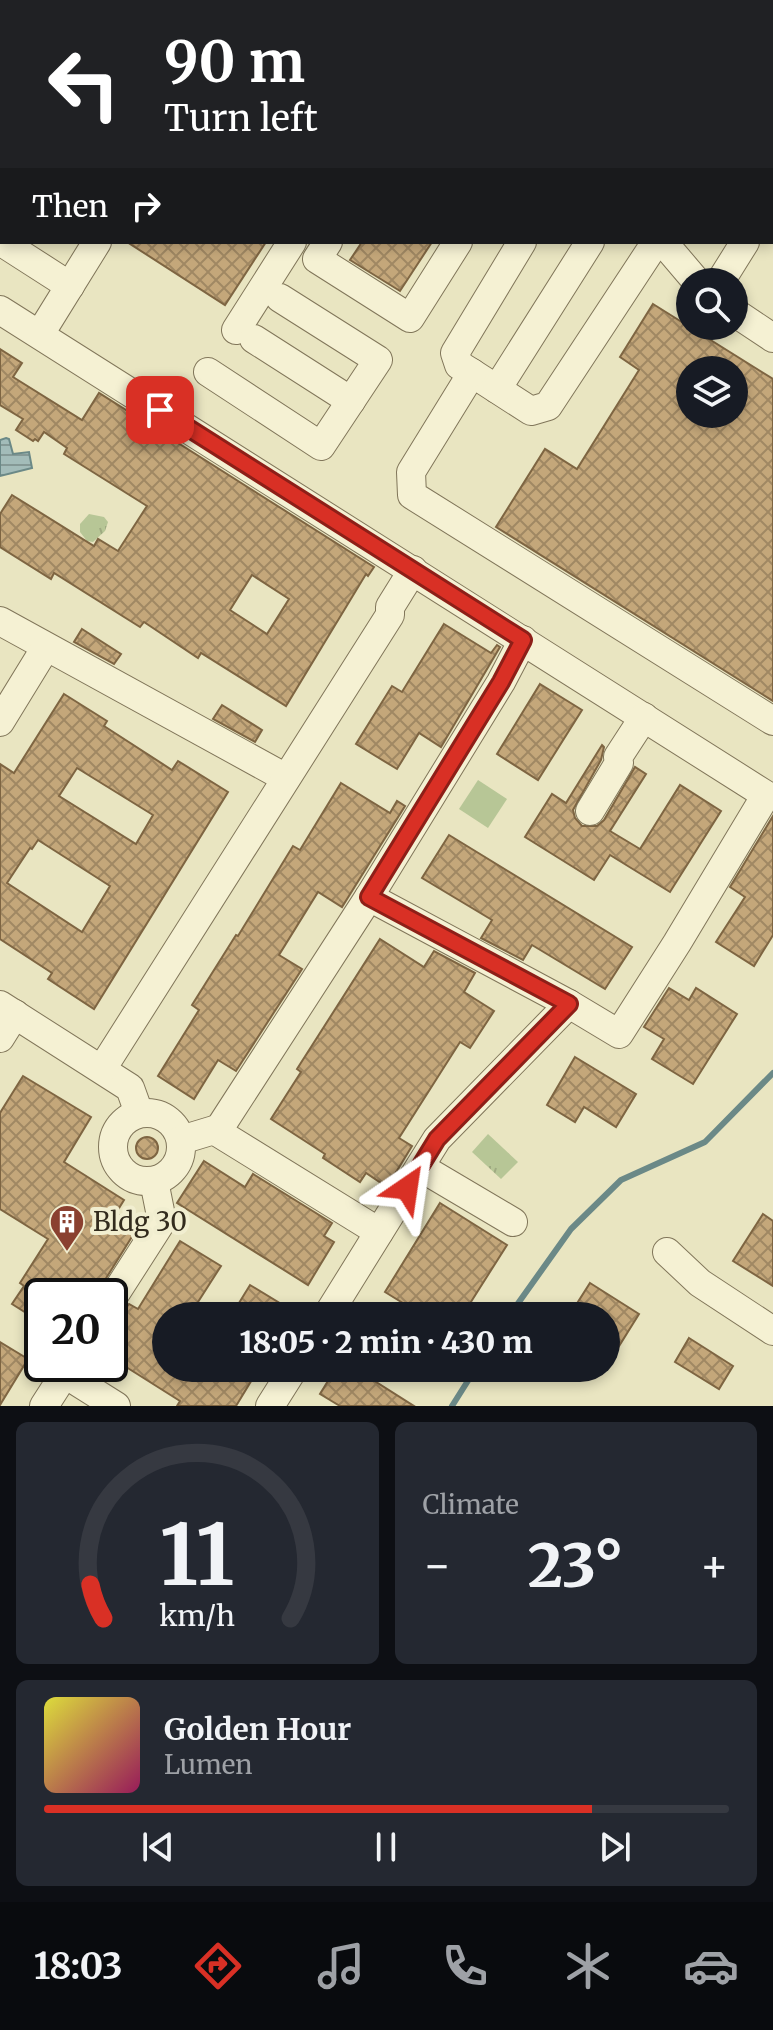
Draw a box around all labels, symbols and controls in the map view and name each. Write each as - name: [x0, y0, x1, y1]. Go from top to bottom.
- text: 90 m: [164, 27, 305, 97]
- icon: left: [32, 32, 136, 136]
- text: Turn left: [164, 96, 318, 141]
- icon: right: [124, 184, 168, 228]
- text: Then: [32, 187, 108, 225]
- map controls: [676, 268, 748, 428]
- button: search: [676, 268, 748, 340]
- button: layers: [676, 356, 748, 428]
- pin: [126, 376, 194, 444]
- icon: arrive: [138, 388, 182, 432]
- position arrow: [365, 1146, 449, 1230]
- building icon: Bldg 30: [48, 1203, 86, 1253]
- place label: Bldg 30: [93, 1205, 187, 1238]
- speed limit sign: 20: [24, 1278, 128, 1382]
- text: 18:05 · 2 min · 430 m: [239, 1323, 533, 1361]
- text: Climate: [423, 1488, 519, 1521]
- text: 11: [160, 1503, 235, 1608]
- text: 23°: [528, 1528, 624, 1603]
- text: −: [423, 1538, 452, 1593]
- text: +: [700, 1538, 729, 1593]
- text: km/h: [159, 1598, 235, 1634]
- text: Golden Hour: [164, 1710, 351, 1748]
- text: Lumen: [164, 1748, 253, 1781]
- icon: previous: [136, 1825, 180, 1869]
- icon: pause: [364, 1825, 408, 1869]
- icon: next: [593, 1825, 637, 1869]
- icon: directions: [190, 1938, 246, 1994]
- icon: music: [313, 1938, 369, 1994]
- icon: phone: [437, 1938, 493, 1994]
- icon: climate: [560, 1938, 616, 1994]
- icon: car: [683, 1938, 739, 1994]
- text: 18:03: [34, 1944, 123, 1989]

